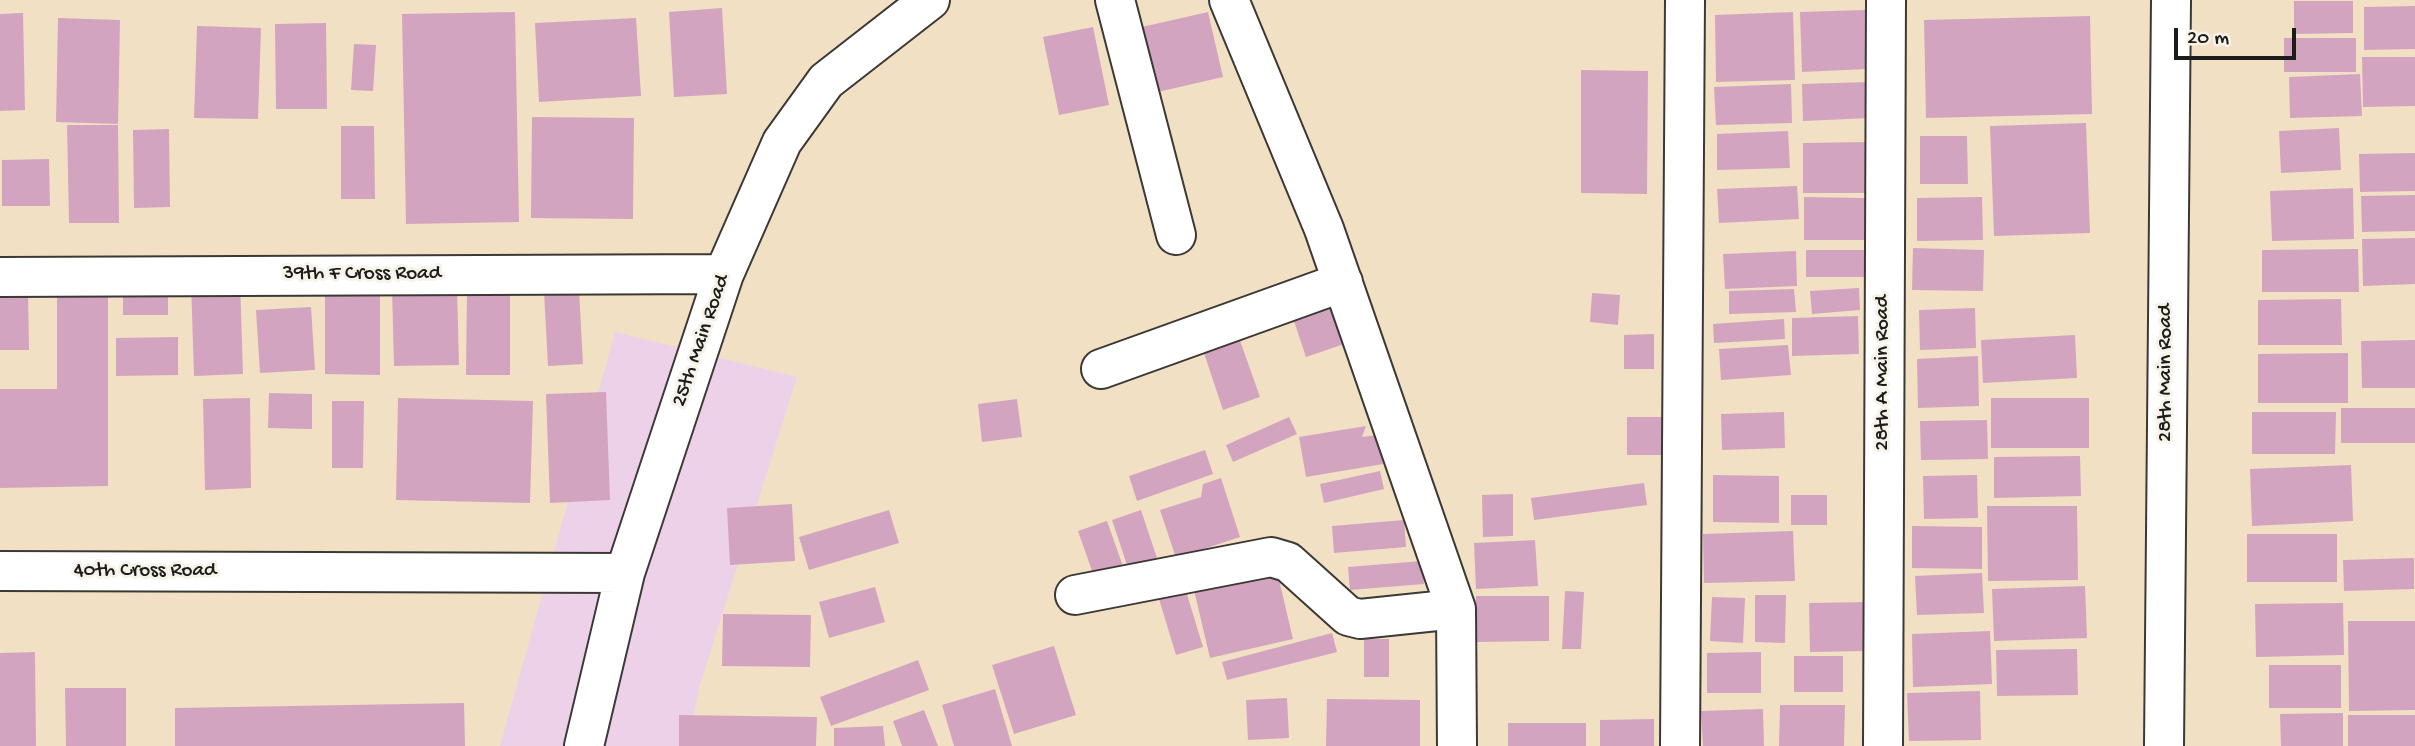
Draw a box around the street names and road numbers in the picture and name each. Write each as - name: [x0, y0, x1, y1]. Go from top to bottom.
- street label: 39th F Cross Road: [283, 262, 441, 288]
- street label: 25th Main Road: [668, 272, 736, 410]
- street label: 28th A Main Road: [1871, 295, 1897, 451]
- street label: 28th Main Road: [2154, 304, 2180, 442]
- street label: 40th Cross Road: [74, 559, 216, 585]

